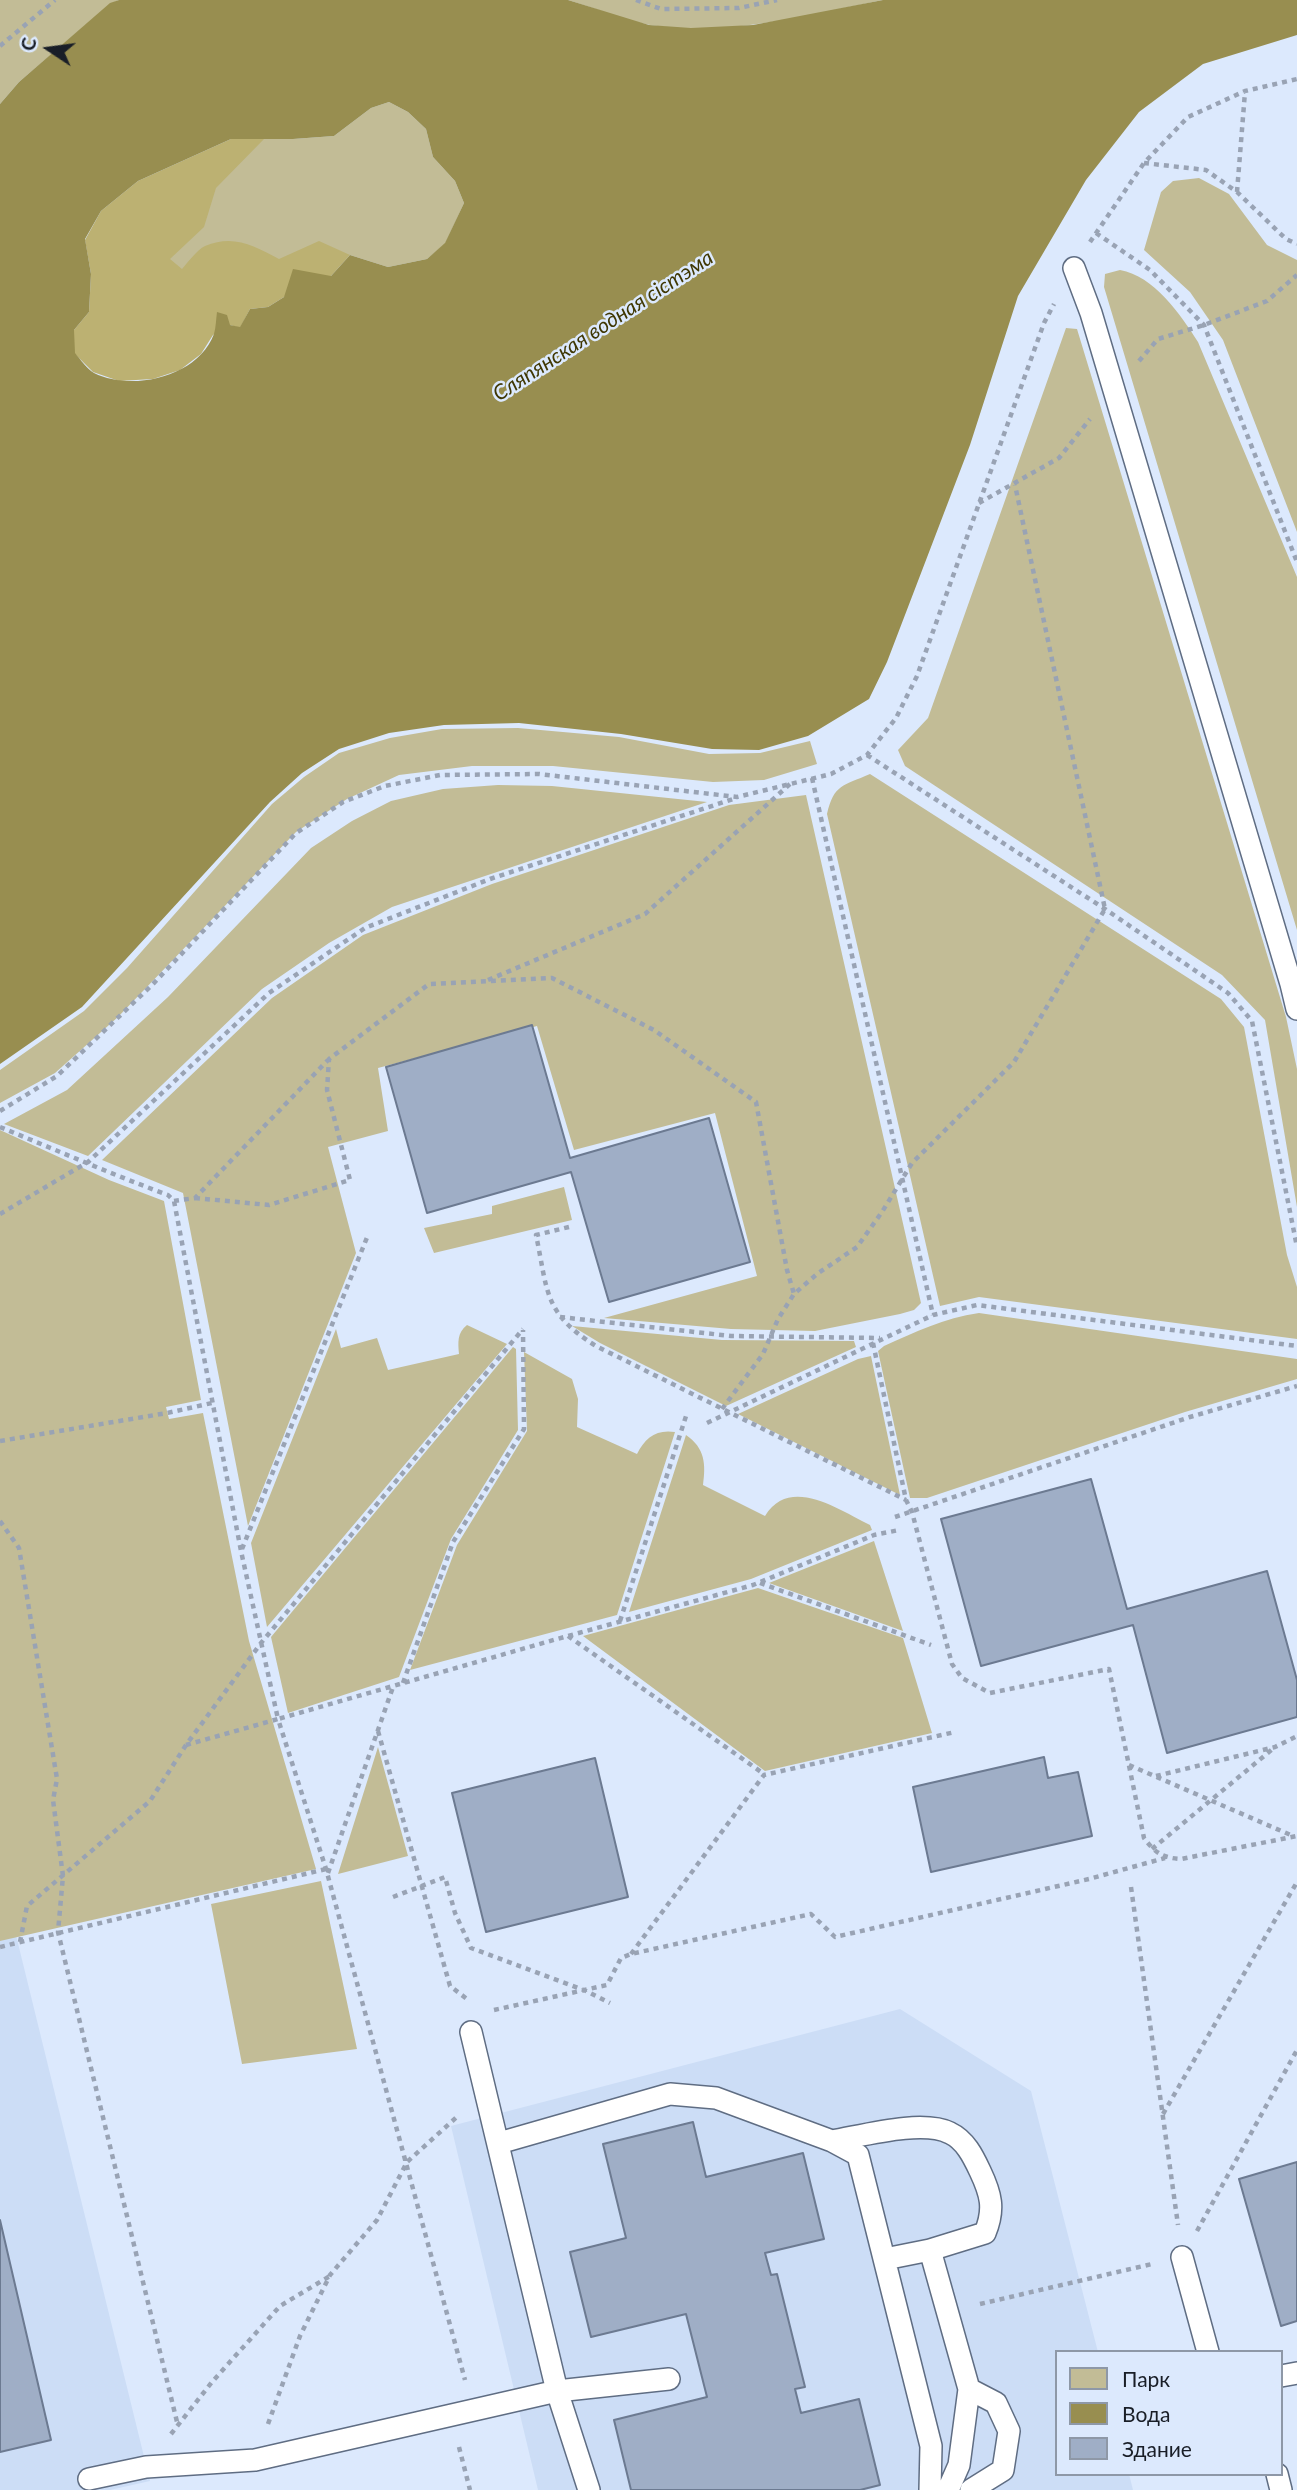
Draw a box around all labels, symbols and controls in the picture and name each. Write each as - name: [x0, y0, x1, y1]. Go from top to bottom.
- north arrow: [14, 14, 84, 84]
- text: С: [15, 35, 41, 53]
- water label: Сляпянская водная сістэма: [488, 245, 718, 407]
- legend: [1056, 2350, 1283, 2476]
- text: Парк: [1122, 2366, 1170, 2391]
- text: Вода: [1122, 2401, 1170, 2426]
- text: Здание: [1122, 2436, 1192, 2461]

